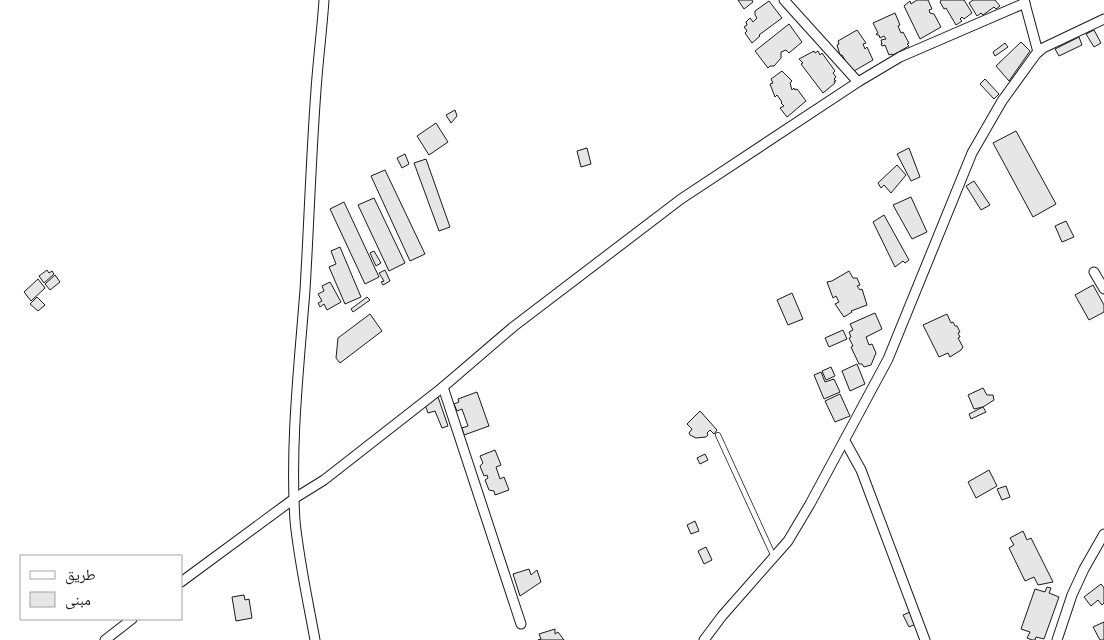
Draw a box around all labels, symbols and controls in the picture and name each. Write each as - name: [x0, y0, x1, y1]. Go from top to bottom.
- legend: [20, 555, 182, 620]
- text: طريق: [65, 565, 96, 585]
- text: مبنى: [65, 590, 91, 610]

